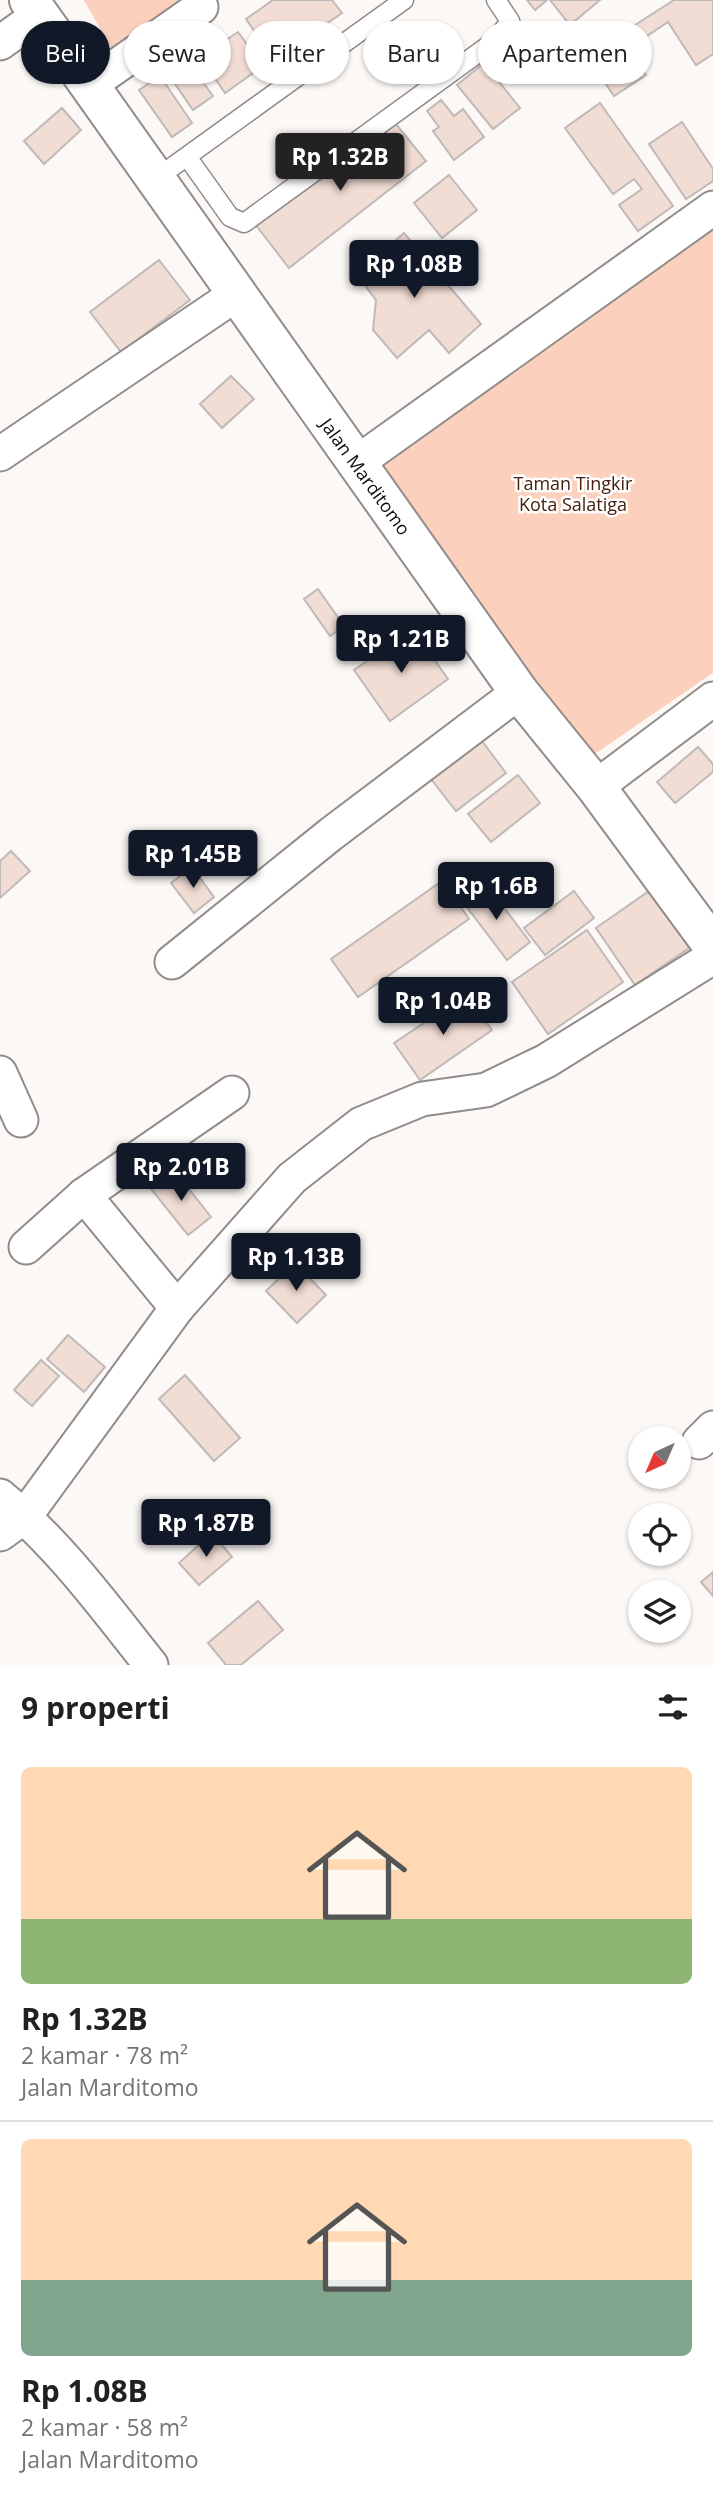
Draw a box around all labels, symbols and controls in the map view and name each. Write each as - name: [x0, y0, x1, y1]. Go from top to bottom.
- chip: Beli: [21, 21, 110, 84]
- chip: Sewa: [124, 21, 231, 84]
- chip: Filter: [245, 21, 349, 84]
- chip: Baru: [363, 21, 464, 84]
- chip: Apartemen: [478, 21, 652, 84]
- pin: Rp 1.32B: [268, 134, 412, 193]
- text: Rp 1.32B: [291, 140, 389, 172]
- pin: Rp 1.08B: [342, 240, 486, 300]
- text: Rp 1.08B: [365, 247, 463, 279]
- street label: Jalan Marditomo: [314, 412, 416, 540]
- park label: Taman Tingkir Kota Salatiga: [514, 471, 633, 516]
- pin: Rp 1.21B: [329, 616, 473, 675]
- text: Rp 1.21B: [352, 622, 450, 654]
- pin: Rp 1.45B: [121, 830, 265, 890]
- text: Rp 1.45B: [144, 837, 242, 869]
- pin: Rp 1.6B: [431, 862, 561, 922]
- text: Rp 1.6B: [454, 869, 538, 901]
- pin: Rp 1.04B: [371, 978, 515, 1037]
- text: Rp 1.04B: [394, 984, 492, 1016]
- pin: Rp 2.01B: [109, 1144, 253, 1203]
- text: Rp 2.01B: [132, 1150, 230, 1182]
- pin: Rp 1.13B: [224, 1234, 368, 1293]
- text: Rp 1.13B: [247, 1240, 345, 1272]
- north arrow: [628, 1426, 691, 1489]
- map controls: [628, 1426, 691, 1643]
- pin: Rp 1.87B: [134, 1500, 278, 1559]
- button: locate: [628, 1503, 691, 1566]
- text: Rp 1.87B: [157, 1506, 255, 1538]
- button: layers: [628, 1580, 691, 1643]
- text: 9 properti: [21, 1687, 170, 1728]
- icon: filters: [654, 1688, 692, 1726]
- icon: home: [294, 1812, 420, 1938]
- text: Rp 1.32B: [21, 1998, 148, 2039]
- text: 2 kamar · 78 m²: [21, 2039, 188, 2071]
- text: Jalan Marditomo: [21, 2071, 199, 2103]
- icon: home: [294, 2184, 420, 2310]
- text: Rp 1.08B: [21, 2370, 148, 2411]
- text: 2 kamar · 58 m²: [21, 2411, 188, 2443]
- text: Jalan Marditomo: [21, 2443, 199, 2475]

